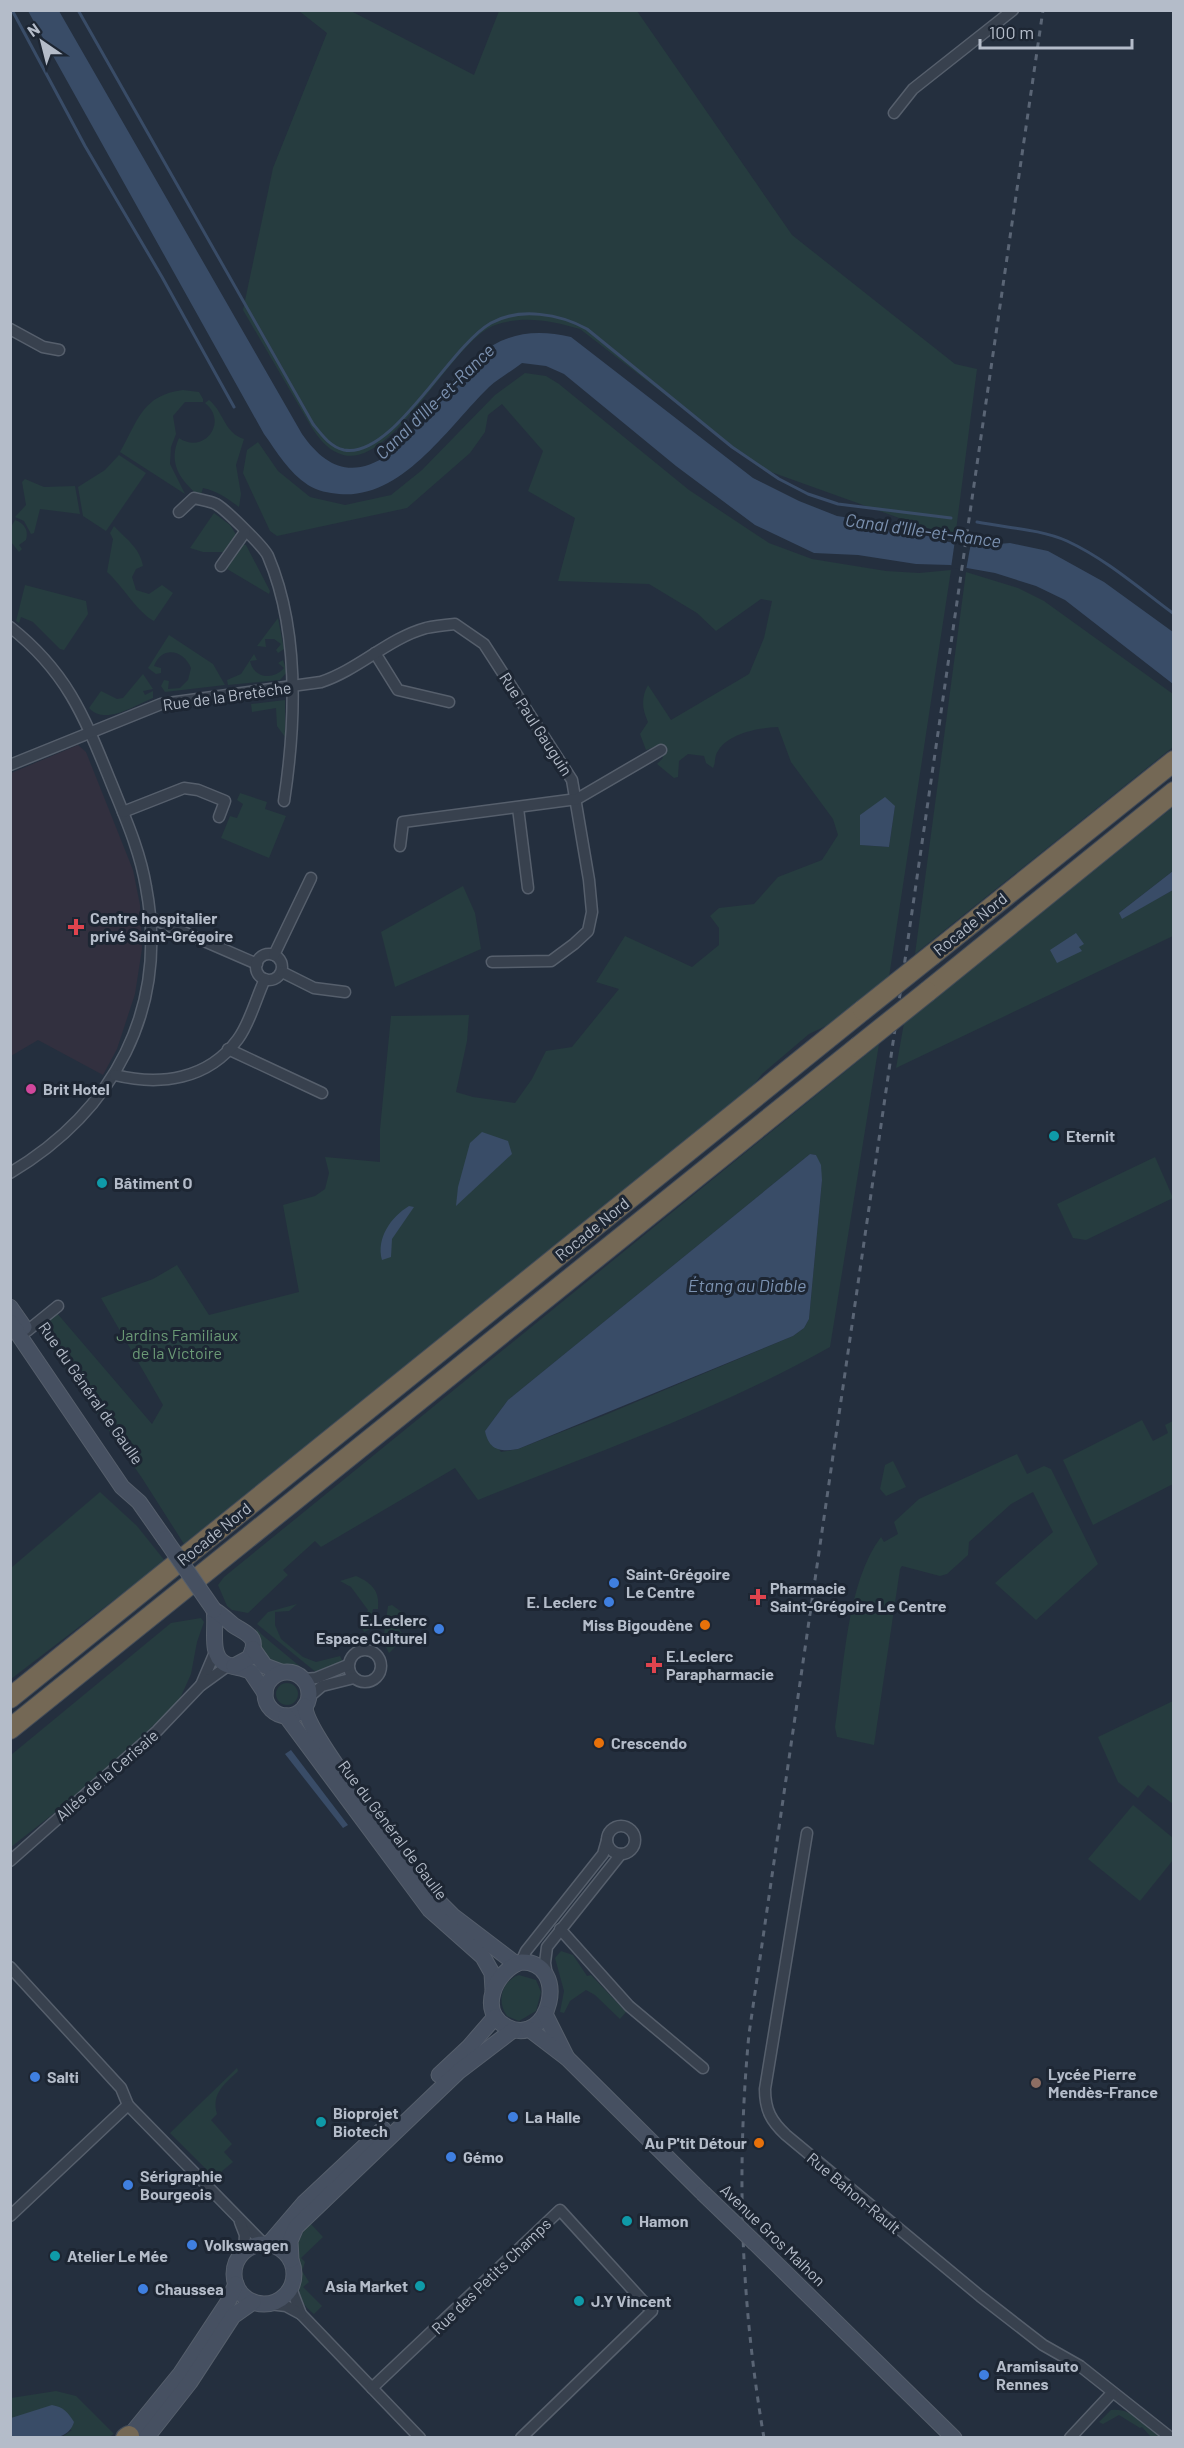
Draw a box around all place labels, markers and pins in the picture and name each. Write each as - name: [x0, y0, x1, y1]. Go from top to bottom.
- place label: Centre hospitalier privé Saint-Grégoire: [90, 908, 233, 945]
- marker: Centre hospitalier privé Saint-Grégoire: [67, 918, 85, 936]
- place label: Brit Hotel: [43, 1079, 110, 1098]
- marker: Brit Hotel: [24, 1082, 38, 1096]
- place label: Eternit: [1066, 1126, 1115, 1145]
- marker: Eternit: [1047, 1129, 1061, 1143]
- place label: Bâtiment O: [114, 1173, 193, 1192]
- marker: Bâtiment O: [95, 1176, 109, 1190]
- place label: Saint-Grégoire Le Centre: [626, 1564, 730, 1601]
- marker: Saint-Grégoire Le Centre: [607, 1576, 621, 1590]
- place label: Pharmacie Saint-Grégoire Le Centre: [770, 1578, 947, 1615]
- marker: Pharmacie Saint-Grégoire Le Centre: [751, 1590, 765, 1604]
- place label: E. Leclerc: [527, 1592, 597, 1611]
- marker: E. Leclerc: [602, 1595, 616, 1609]
- place label: E.Leclerc Espace Culturel: [316, 1610, 427, 1647]
- place label: Miss Bigoudène: [583, 1615, 693, 1634]
- marker: Miss Bigoudène: [698, 1618, 712, 1632]
- marker: E.Leclerc Espace Culturel: [432, 1622, 446, 1636]
- place label: E.Leclerc Parapharmacie: [666, 1646, 774, 1683]
- marker: E.Leclerc Parapharmacie: [647, 1658, 661, 1672]
- place label: Crescendo: [611, 1733, 687, 1752]
- marker: Crescendo: [592, 1736, 606, 1750]
- place label: Lycée Pierre Mendès-France: [1048, 2064, 1158, 2101]
- place label: Salti: [47, 2067, 79, 2086]
- marker: Salti: [28, 2070, 42, 2084]
- marker: Lycée Pierre Mendès-France: [1029, 2076, 1043, 2090]
- place label: Bioprojet Biotech: [333, 2103, 399, 2140]
- place label: La Halle: [525, 2107, 581, 2126]
- marker: La Halle: [506, 2110, 520, 2124]
- marker: Bioprojet Biotech: [314, 2115, 328, 2129]
- place label: Au P'tit Détour: [645, 2133, 747, 2152]
- marker: Au P'tit Détour: [752, 2136, 766, 2150]
- place label: Gémo: [463, 2147, 504, 2166]
- marker: Gémo: [444, 2150, 458, 2164]
- place label: Sérigraphie Bourgeois: [140, 2166, 223, 2203]
- marker: Sérigraphie Bourgeois: [121, 2178, 135, 2192]
- place label: Hamon: [639, 2211, 688, 2230]
- marker: Hamon: [620, 2214, 634, 2228]
- place label: Volkswagen: [204, 2235, 289, 2254]
- marker: Volkswagen: [185, 2238, 199, 2252]
- place label: Atelier Le Mée: [67, 2246, 168, 2265]
- marker: Atelier Le Mée: [48, 2249, 62, 2263]
- place label: Asia Market: [325, 2276, 408, 2295]
- place label: Chaussea: [155, 2279, 224, 2298]
- marker: Asia Market: [413, 2279, 427, 2293]
- marker: Chaussea: [136, 2282, 150, 2296]
- place label: J.Y Vincent: [591, 2291, 671, 2310]
- marker: J.Y Vincent: [572, 2294, 586, 2308]
- place label: Aramisauto Rennes: [996, 2356, 1079, 2393]
- marker: Aramisauto Rennes: [977, 2368, 991, 2382]

